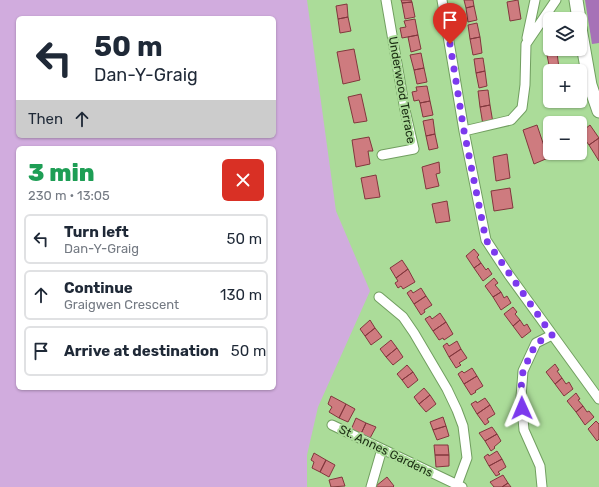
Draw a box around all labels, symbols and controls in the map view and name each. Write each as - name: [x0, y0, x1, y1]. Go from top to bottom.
- pin: [433, 3, 467, 44]
- icon: arrive: [439, 9, 461, 31]
- map controls: [543, 12, 587, 160]
- button: layers: [543, 12, 587, 56]
- text: 50 m: [94, 30, 163, 63]
- icon: left: [28, 32, 80, 84]
- street label: Underwood Terrace: [386, 35, 418, 145]
- text: Dan-Y-Graig: [94, 64, 198, 86]
- button: +: [543, 64, 587, 108]
- icon: ahead: [71, 108, 93, 130]
- text: Then: [28, 110, 63, 128]
- button: −: [543, 116, 587, 160]
- text: 3 min: [28, 159, 95, 187]
- button: close: [222, 159, 264, 201]
- text: 230 m · 13:05: [28, 188, 110, 203]
- text: Turn left: [64, 223, 129, 241]
- icon: left: [30, 228, 52, 250]
- text: 50 m: [227, 230, 262, 248]
- text: Dan-Y-Graig: [64, 241, 139, 256]
- text: Continue: [64, 279, 133, 297]
- icon: ahead: [30, 284, 52, 306]
- text: 130 m: [220, 286, 262, 304]
- text: Graigwen Crescent: [64, 297, 179, 312]
- icon: arrive: [30, 340, 52, 362]
- text: Arrive at destination: [64, 342, 219, 360]
- text: 50 m: [231, 342, 266, 360]
- position arrow: [501, 387, 543, 429]
- street label: St. Annes Gardens: [337, 422, 435, 480]

